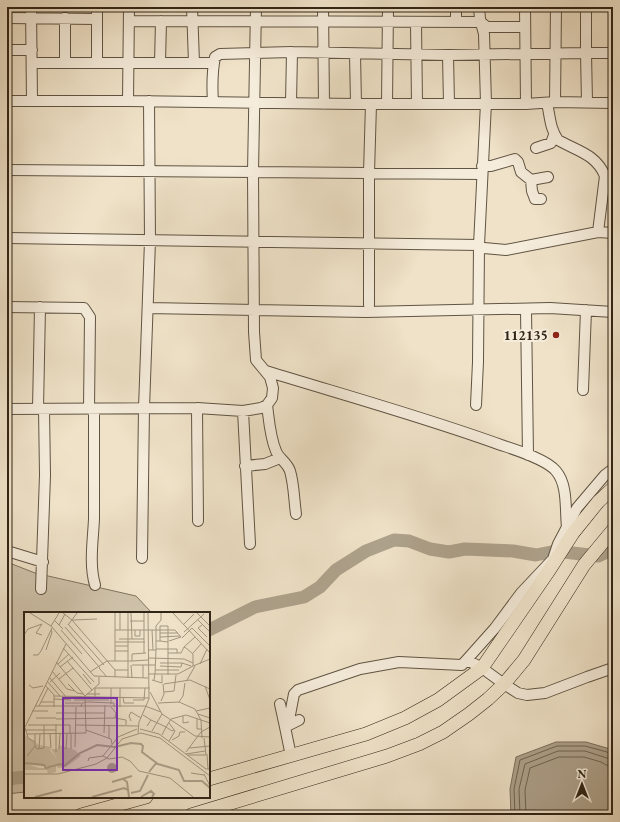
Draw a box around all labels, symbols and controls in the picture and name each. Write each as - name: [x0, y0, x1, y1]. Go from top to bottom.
- place label: 112135: [504, 326, 548, 344]
- marker: 112135: [551, 330, 561, 340]
- inset map: [24, 612, 210, 798]
- north arrow: [562, 764, 602, 804]
- text: N: [578, 767, 587, 781]

